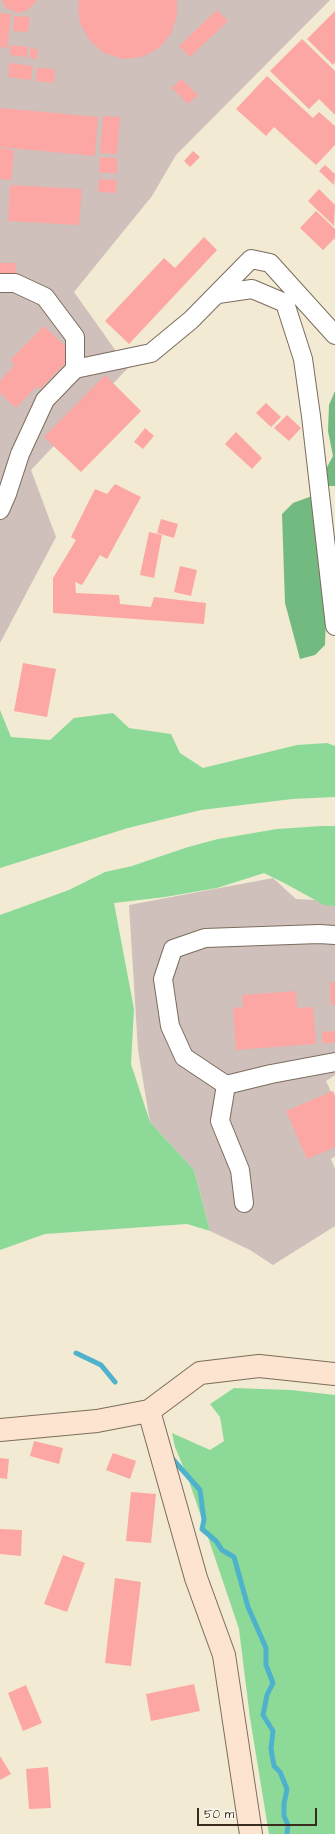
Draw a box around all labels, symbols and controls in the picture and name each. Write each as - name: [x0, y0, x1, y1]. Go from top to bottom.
- scale bar: [199, 1800, 319, 1826]
- text: 50 m: [204, 1806, 234, 1823]

